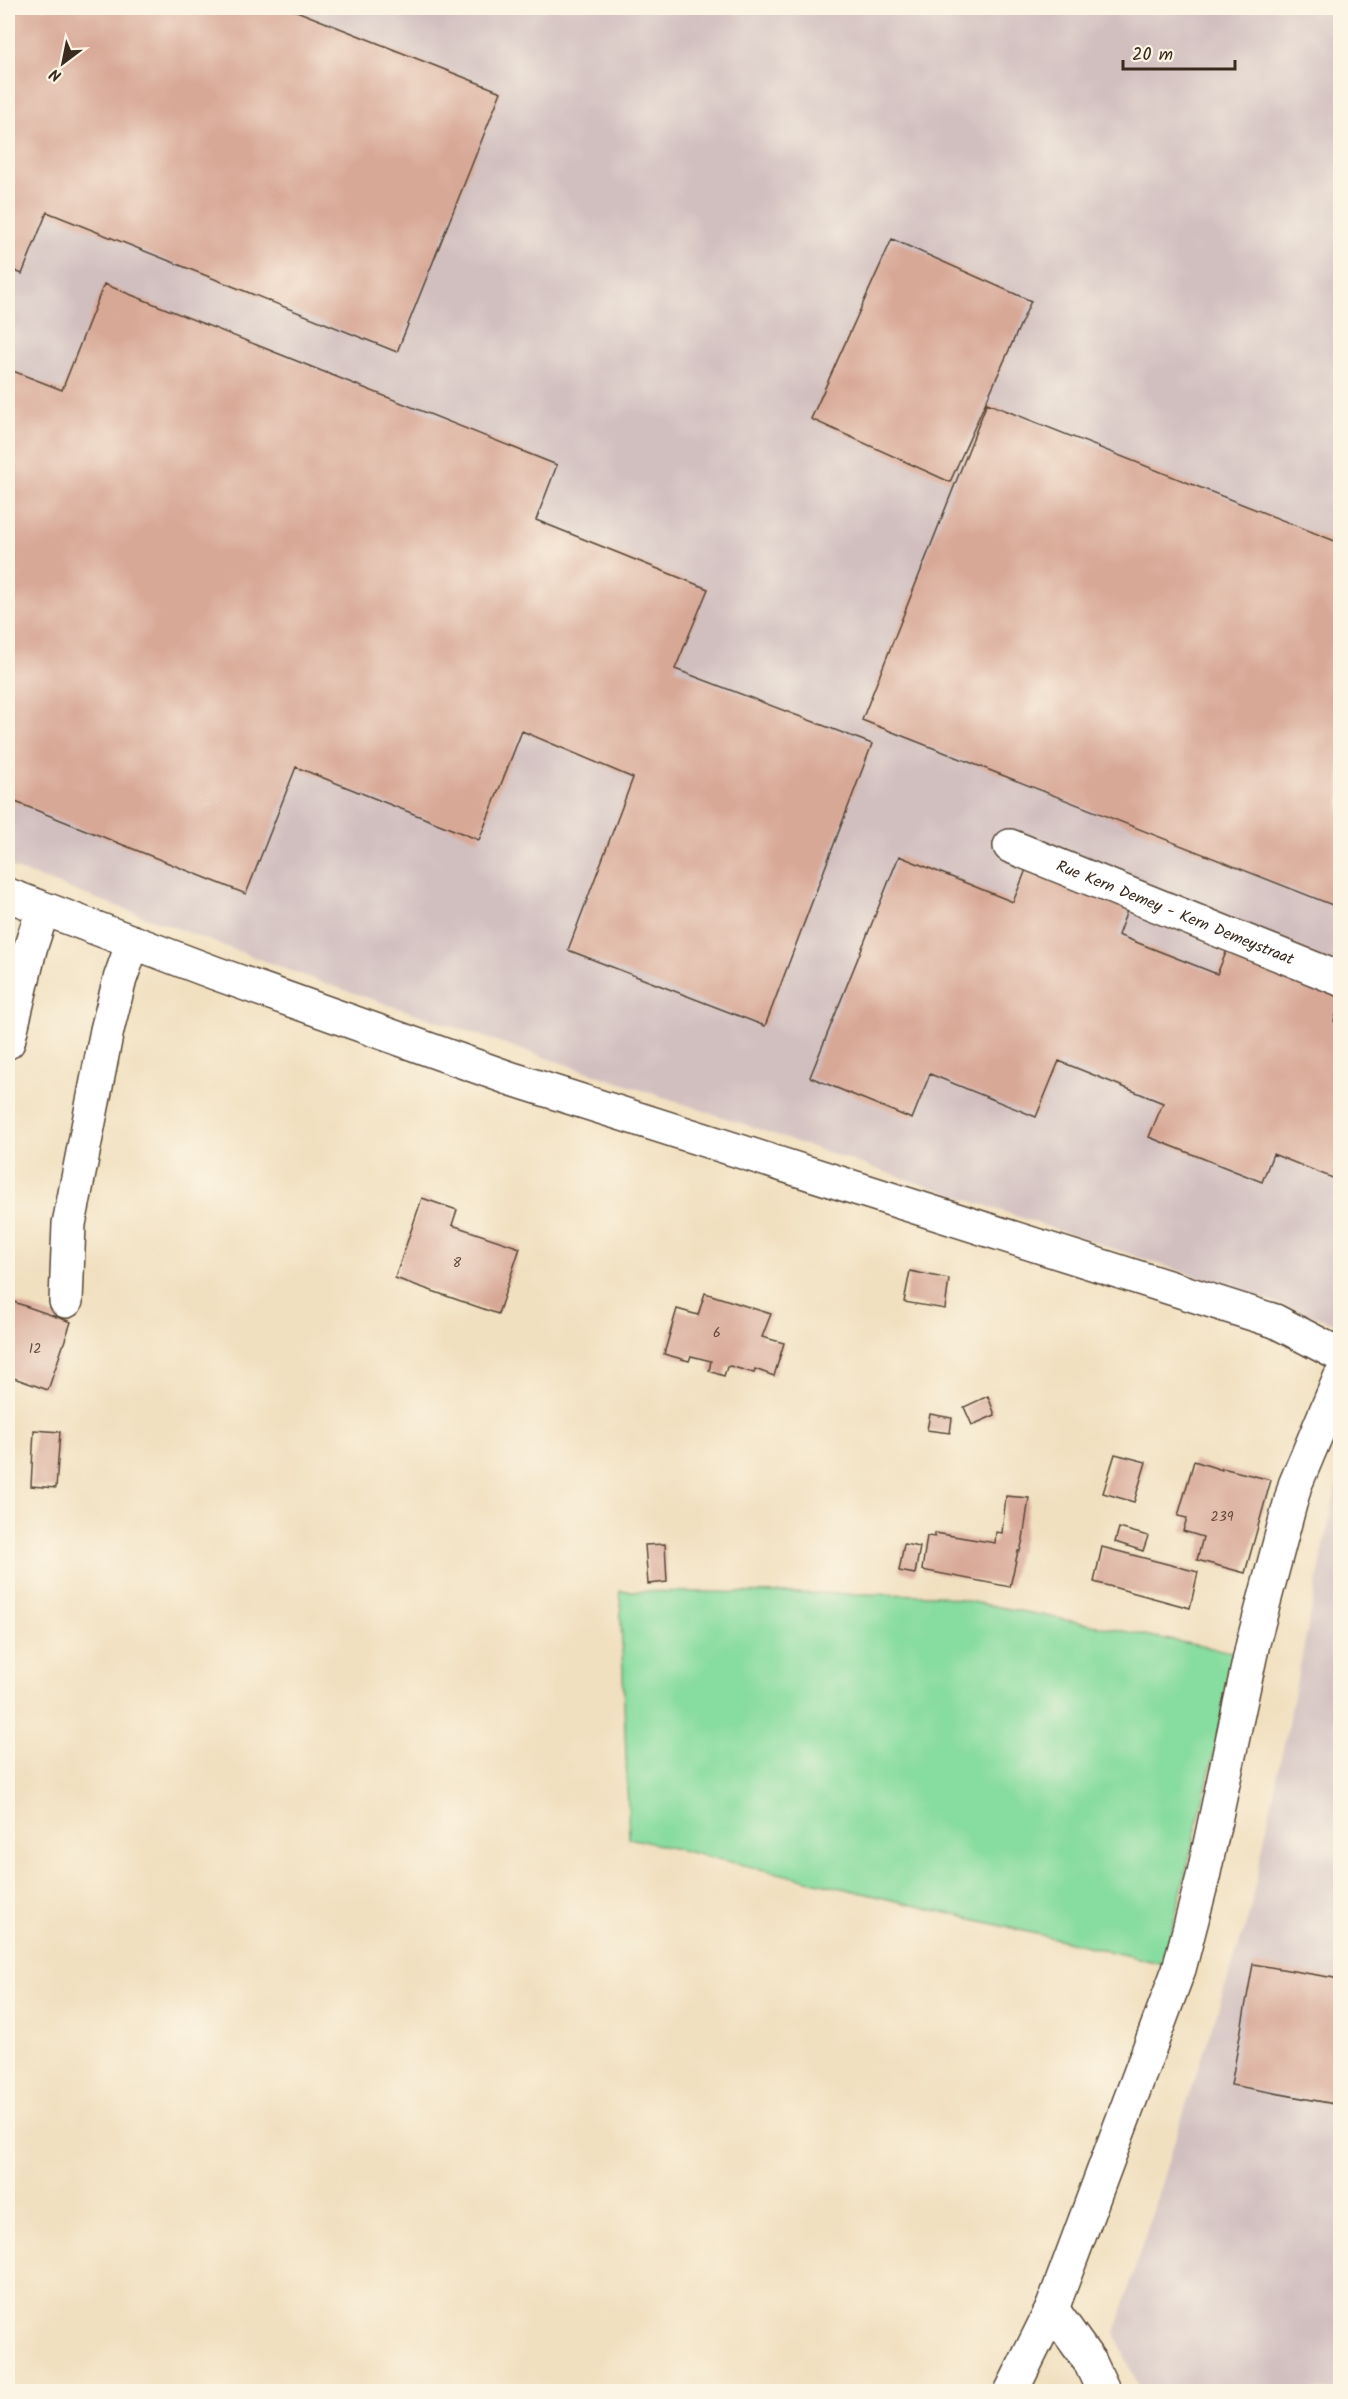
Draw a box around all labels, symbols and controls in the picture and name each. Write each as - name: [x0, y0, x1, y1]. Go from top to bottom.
- north arrow: [33, 33, 93, 93]
- scale bar: [1123, 33, 1236, 71]
- text: 20 m: [1132, 41, 1173, 70]
- text: N: [45, 61, 67, 88]
- street label: Rue Kern Demey - Kern Demeystraat: [1052, 853, 1298, 972]
- house number: 8: [453, 1252, 462, 1274]
- house number: 6: [713, 1322, 721, 1344]
- house number: 12: [29, 1338, 41, 1360]
- house number: 239: [1211, 1506, 1234, 1528]

